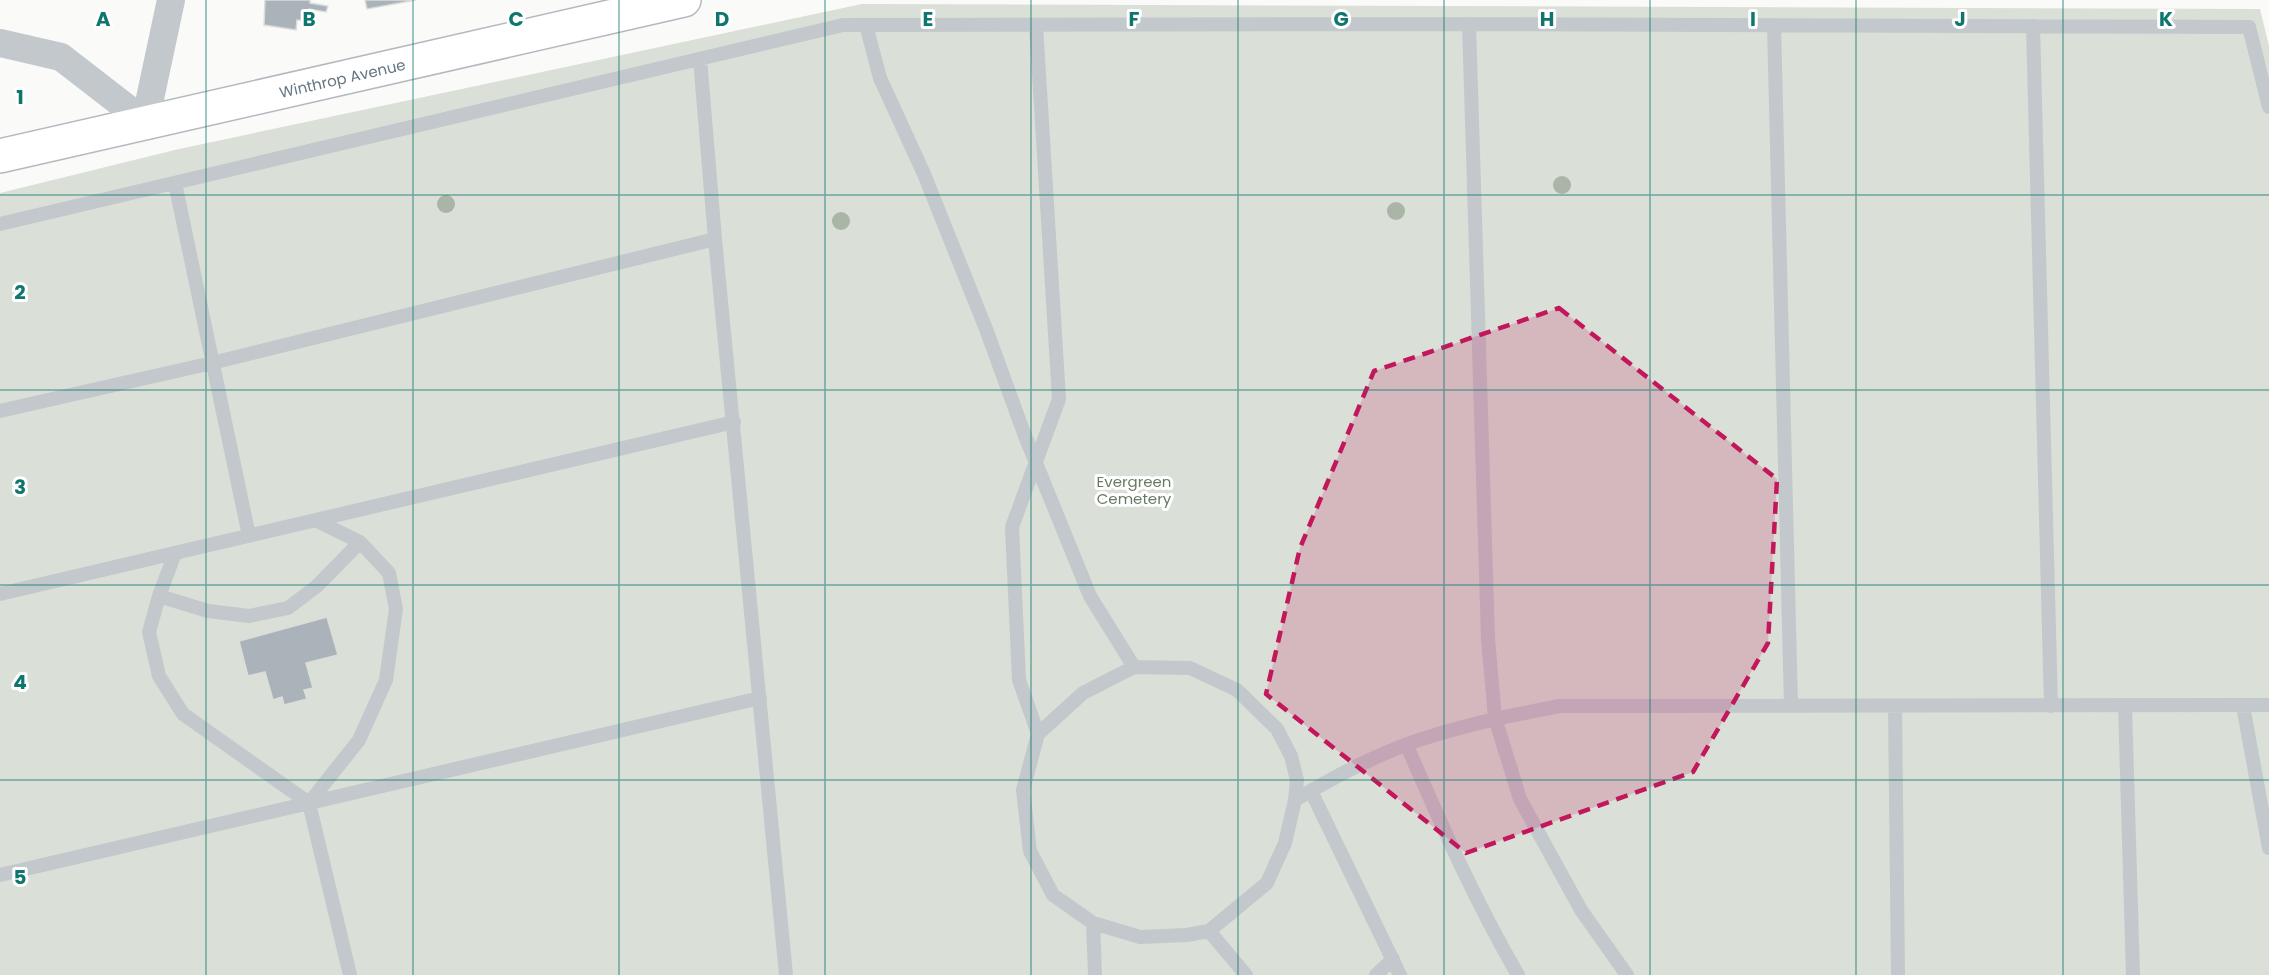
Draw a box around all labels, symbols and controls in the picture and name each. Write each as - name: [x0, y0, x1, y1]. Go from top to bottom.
- text: A: [96, 5, 111, 33]
- text: B: [302, 5, 316, 33]
- text: C: [508, 5, 524, 33]
- text: D: [715, 5, 729, 33]
- text: E: [923, 5, 933, 33]
- text: F: [1129, 5, 1140, 33]
- text: G: [1333, 5, 1349, 33]
- text: H: [1540, 5, 1554, 33]
- text: I: [1750, 5, 1756, 33]
- text: J: [1954, 5, 1966, 33]
- text: K: [2159, 5, 2173, 33]
- street label: Winthrop Avenue: [277, 53, 407, 103]
- text: 1: [16, 83, 24, 111]
- text: 2: [14, 278, 26, 306]
- park label: Evergreen Cemetery: [1097, 471, 1172, 509]
- text: 3: [14, 473, 26, 501]
- text: 4: [13, 668, 27, 696]
- text: 5: [14, 863, 27, 891]

